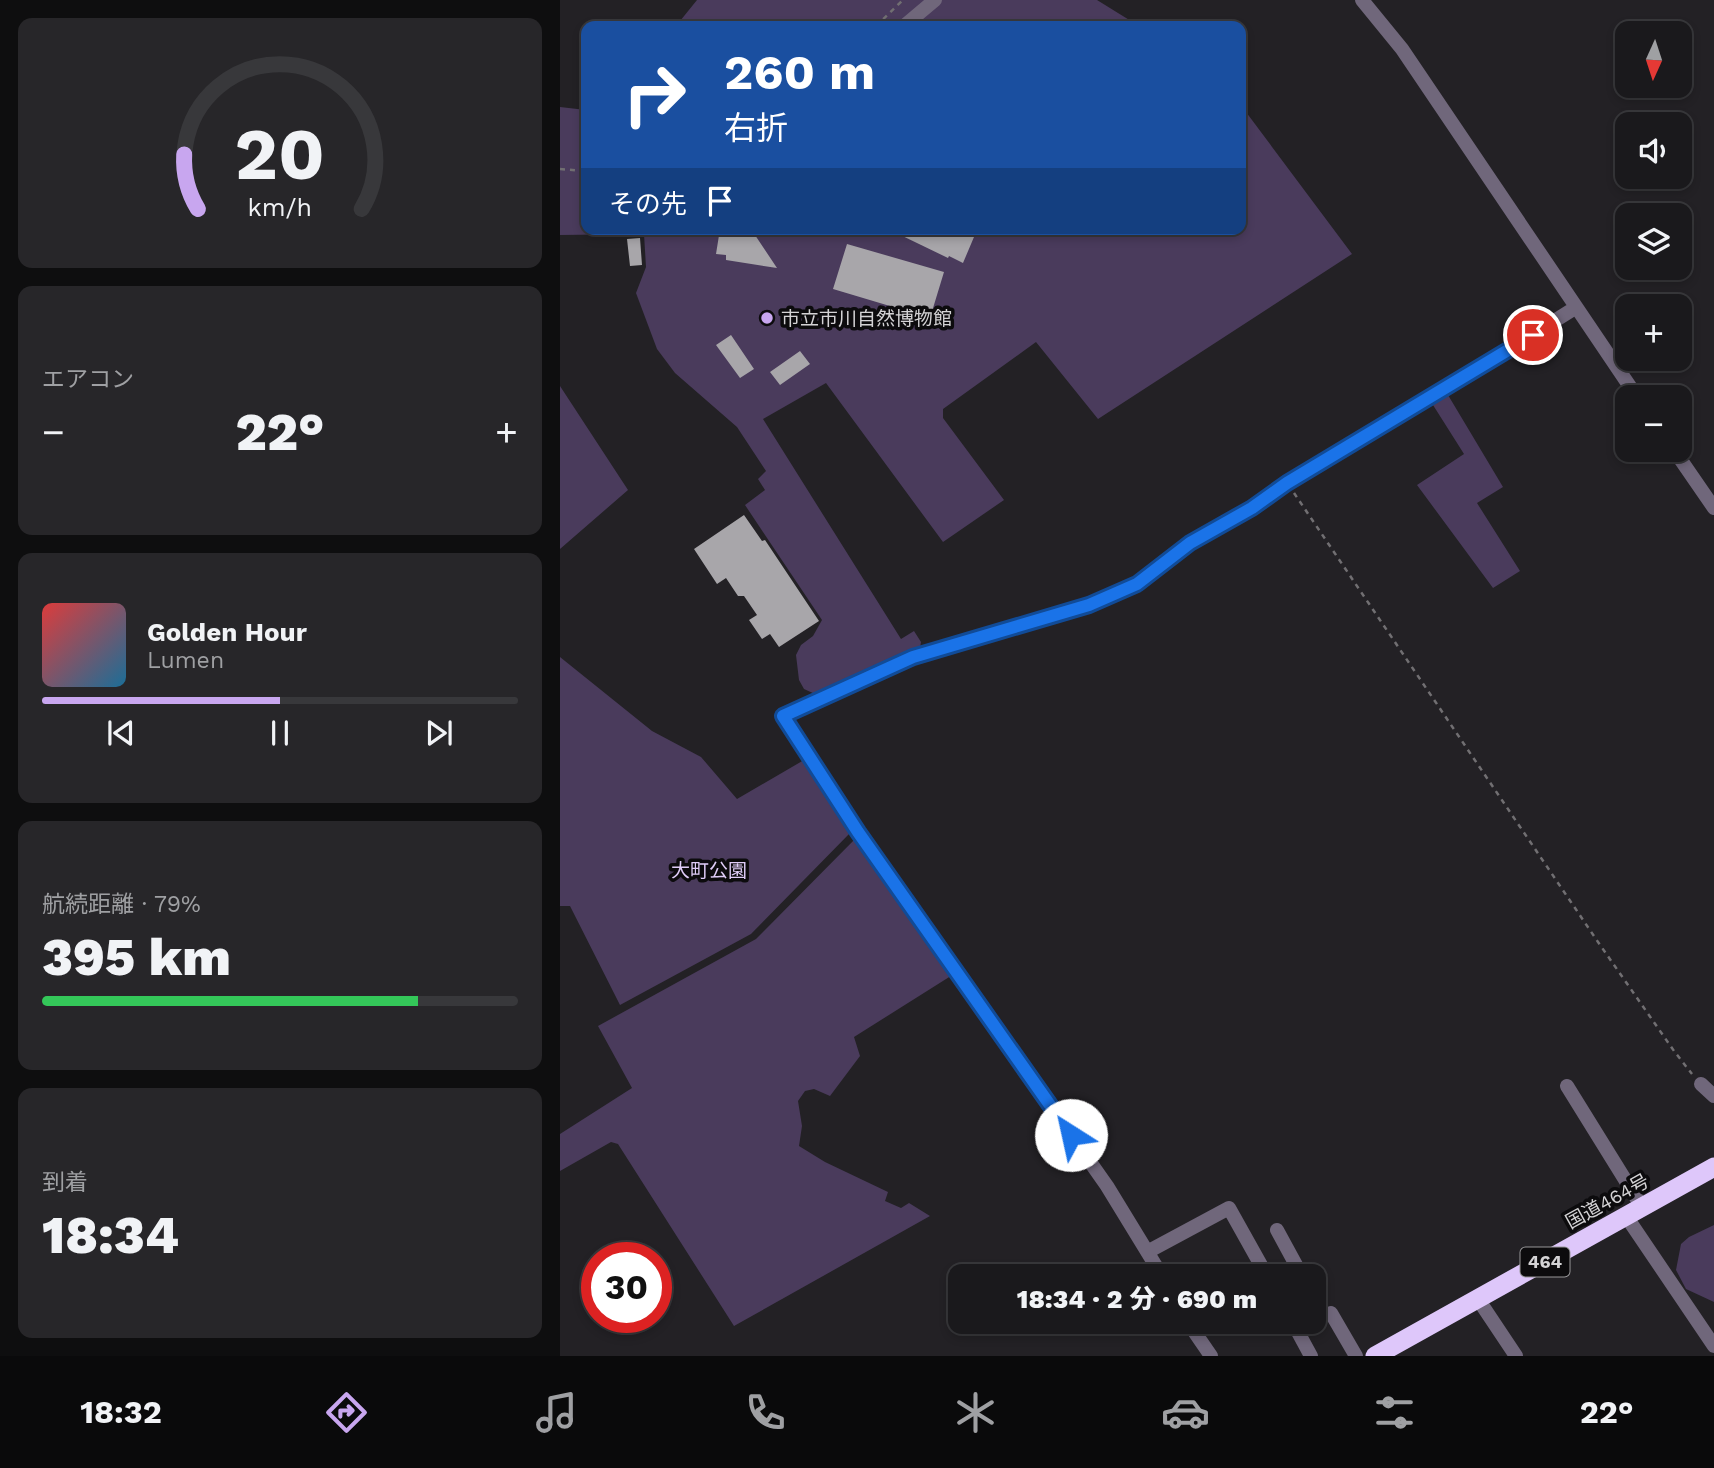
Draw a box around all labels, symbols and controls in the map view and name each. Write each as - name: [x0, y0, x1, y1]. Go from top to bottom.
- north arrow: [1615, 21, 1692, 98]
- map controls: [1615, 21, 1692, 462]
- text: 260 m: [724, 43, 875, 101]
- icon: right: [609, 49, 700, 140]
- text: 右折: [724, 109, 788, 147]
- text: 20: [235, 111, 325, 197]
- button: sound: [1615, 112, 1692, 189]
- icon: arrive: [701, 182, 739, 220]
- text: その先: [609, 189, 687, 219]
- text: km/h: [248, 193, 312, 222]
- button: layers: [1615, 203, 1692, 280]
- button: +: [1615, 294, 1692, 371]
- pin: [1503, 305, 1563, 365]
- place label: 市立市川自然博物館: [781, 307, 952, 330]
- marker: 市立市川自然博物館: [759, 310, 775, 326]
- icon: arrive: [1514, 316, 1552, 354]
- text: エアコン: [42, 366, 134, 393]
- button: −: [1615, 385, 1692, 462]
- text: 22°: [236, 402, 324, 463]
- text: −: [42, 410, 65, 454]
- text: +: [495, 410, 518, 454]
- text: Golden Hour: [147, 617, 307, 647]
- text: Lumen: [147, 647, 224, 674]
- icon: previous: [102, 714, 140, 752]
- icon: pause: [261, 714, 299, 752]
- icon: next: [420, 714, 458, 752]
- park label: 大町公園: [671, 859, 747, 882]
- text: 航続距離 · 79%: [42, 891, 201, 918]
- text: 395 km: [42, 927, 231, 988]
- position arrow: [1034, 1098, 1108, 1172]
- text: 到着: [42, 1169, 88, 1196]
- street label: 国道464号: [1562, 1169, 1653, 1234]
- text: 18:34: [42, 1205, 179, 1266]
- speed limit sign: 30: [581, 1242, 672, 1333]
- road number: 464: [1520, 1247, 1570, 1276]
- text: 18:34 · 2 分 · 690 m: [1017, 1284, 1257, 1314]
- icon: directions: [322, 1388, 371, 1437]
- icon: music: [532, 1388, 581, 1437]
- icon: phone: [741, 1388, 790, 1437]
- icon: climate: [951, 1388, 1000, 1437]
- icon: car: [1161, 1388, 1210, 1437]
- icon: filters: [1370, 1388, 1419, 1437]
- text: 18:32: [80, 1393, 162, 1431]
- text: 22°: [1580, 1393, 1634, 1431]

